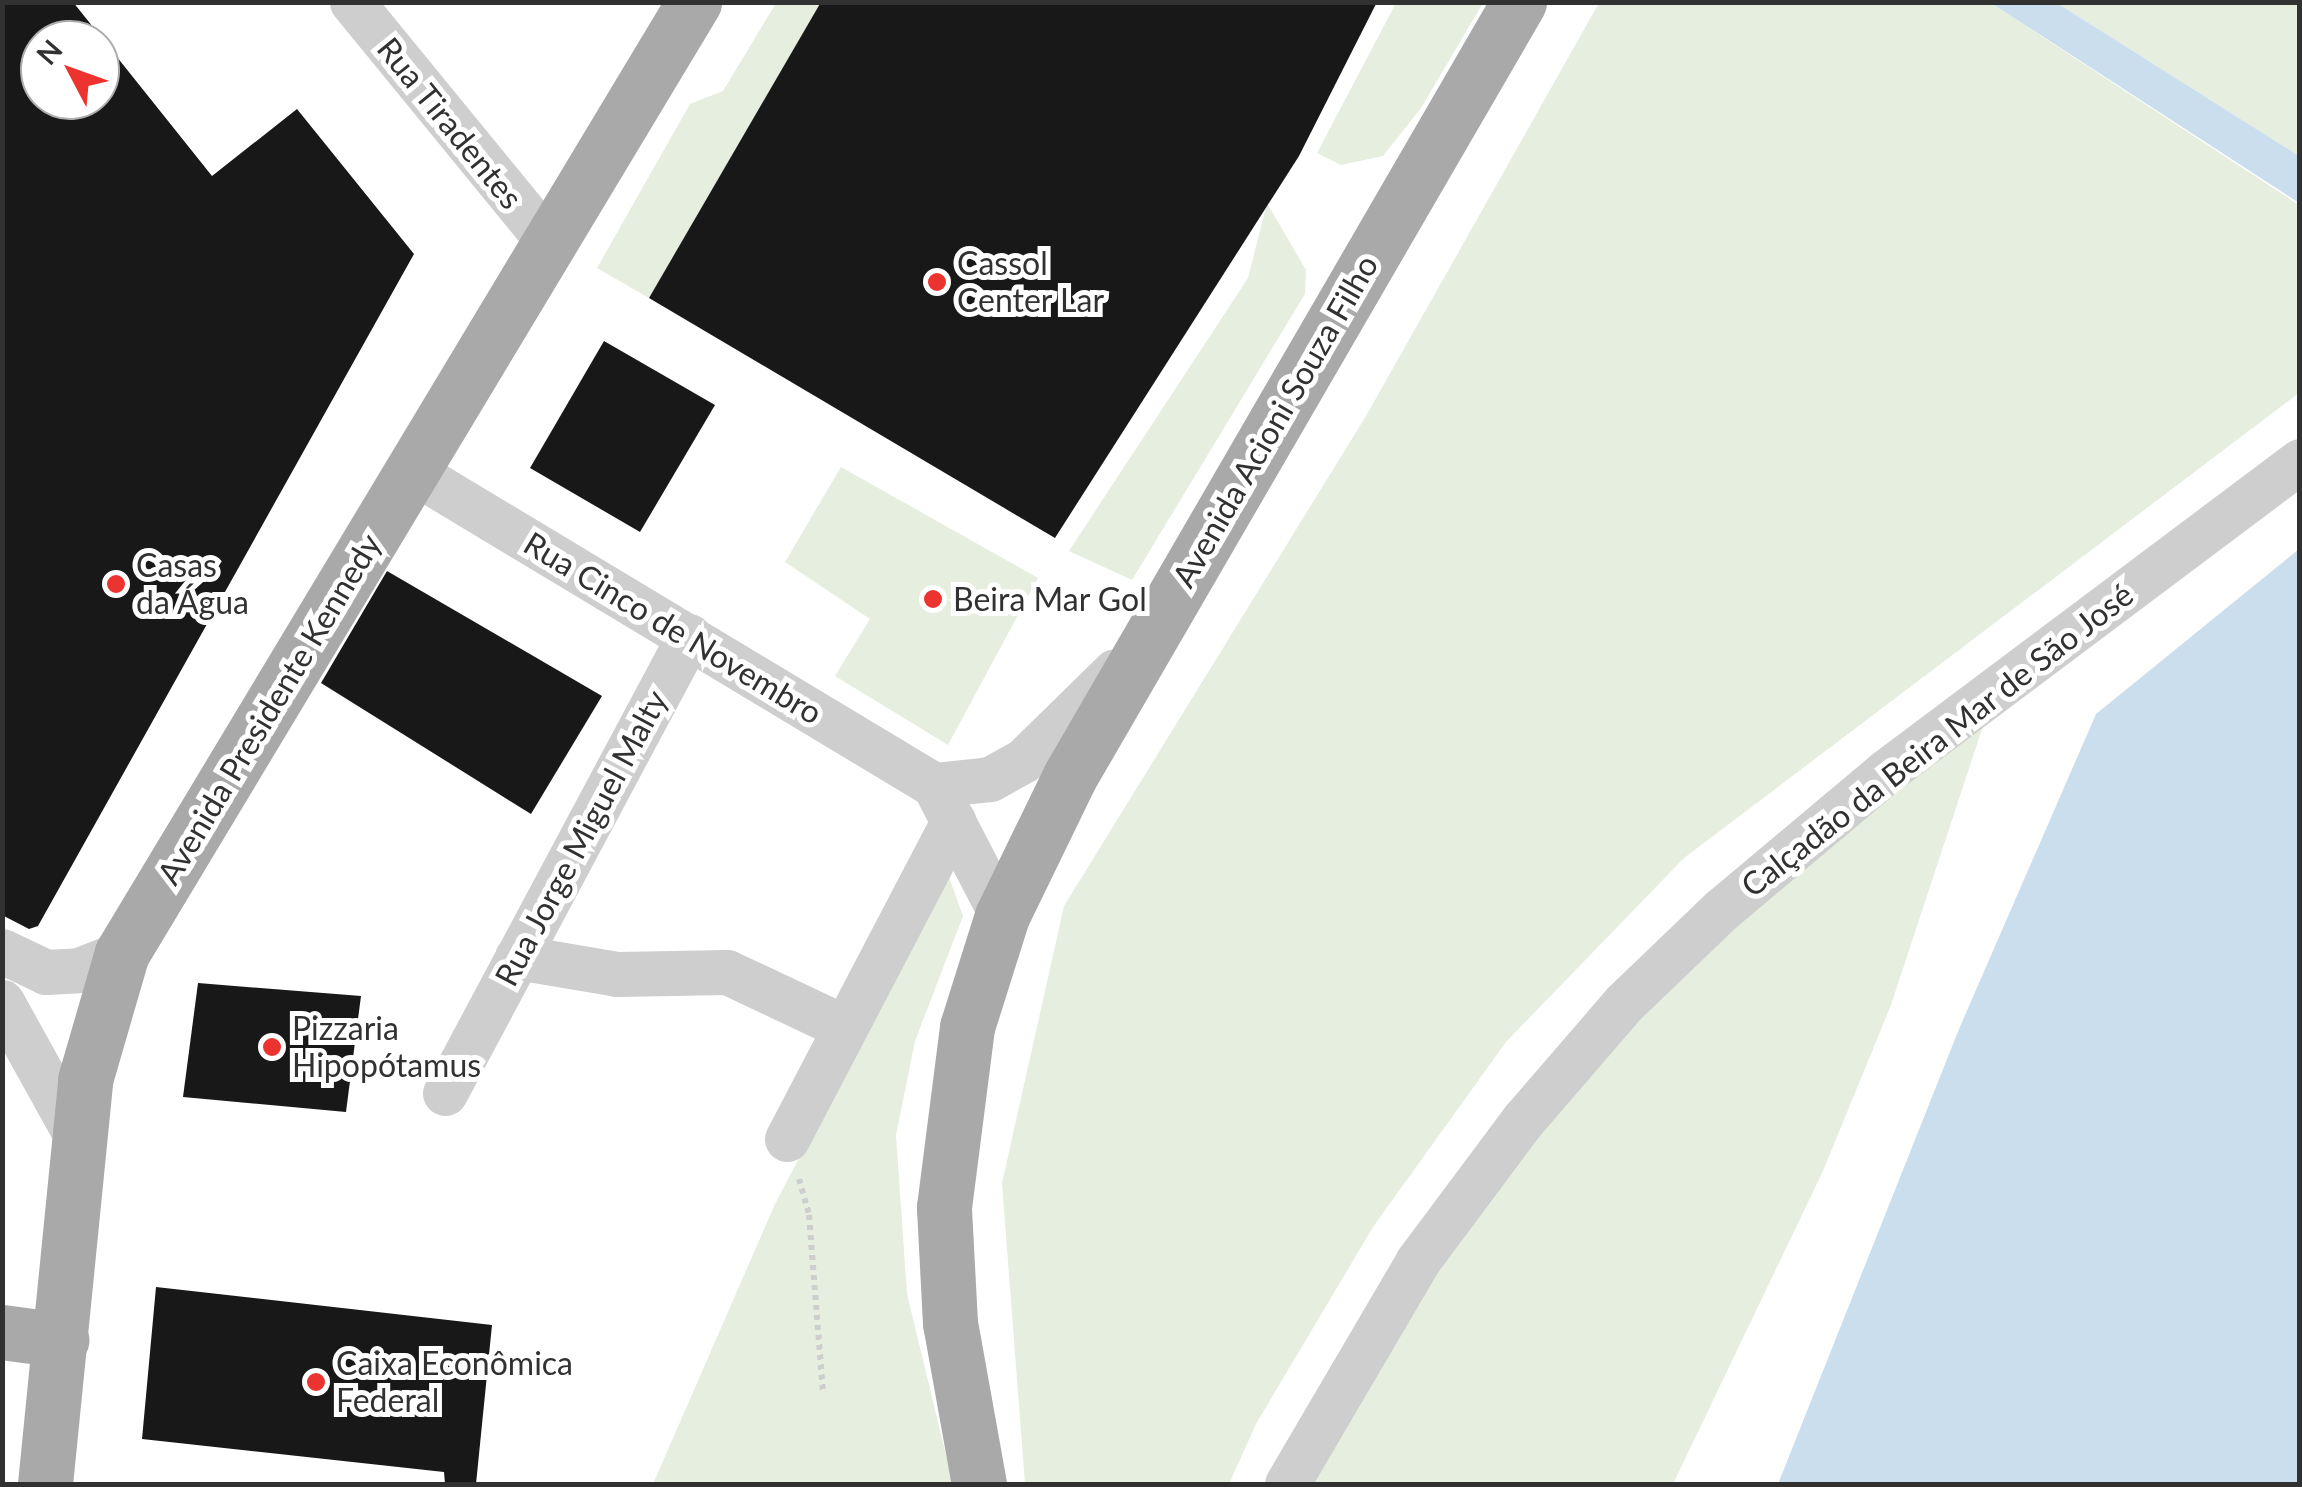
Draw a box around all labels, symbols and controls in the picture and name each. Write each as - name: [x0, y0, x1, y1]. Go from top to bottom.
- north arrow: [20, 20, 120, 120]
- street label: Rua Tiradentes: [369, 29, 531, 217]
- text: N: [29, 32, 69, 71]
- place label: Cassol Center Lar: [957, 245, 1105, 320]
- street label: Avenida Acioni Souza Filho: [1164, 248, 1386, 594]
- marker: Cassol Center Lar: [926, 271, 948, 293]
- street label: Rua Cinco de Novembro: [517, 524, 829, 732]
- street label: Avenida Presidente Kennedy: [149, 527, 389, 891]
- place label: Casas da Água: [136, 547, 250, 622]
- marker: Casas da Água: [105, 573, 127, 595]
- street label: Calçadão da Beira Mar de São José: [1733, 575, 2141, 905]
- place label: Beira Mar Gol: [953, 580, 1147, 618]
- marker: Beira Mar Gol: [922, 588, 944, 610]
- street label: Rua Jorge Miguel Malty: [487, 683, 675, 993]
- place label: Pizzaria Hipopótamus: [292, 1010, 481, 1085]
- marker: Pizzaria Hipopótamus: [261, 1036, 283, 1058]
- place label: Caixa Econômica Federal: [336, 1345, 573, 1420]
- marker: Caixa Econômica Federal: [305, 1371, 327, 1393]

